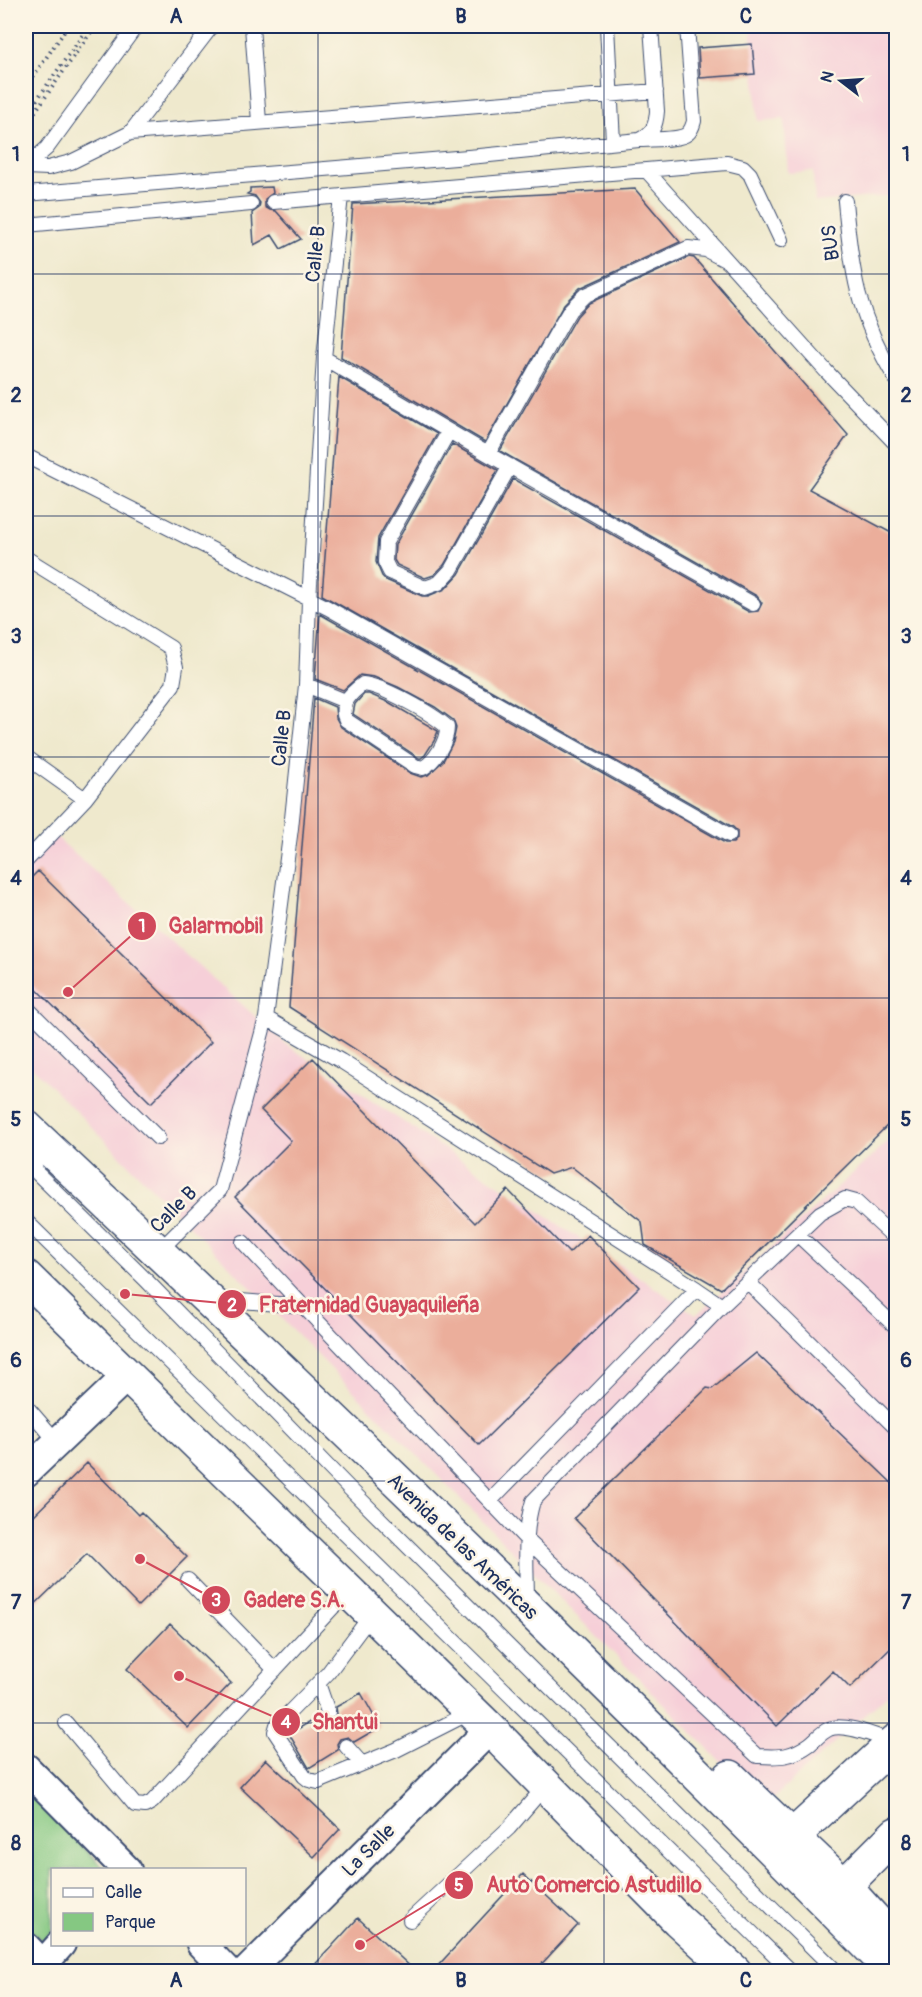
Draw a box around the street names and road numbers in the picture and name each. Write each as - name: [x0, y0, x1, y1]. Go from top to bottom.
- street label: BUS: [816, 223, 845, 262]
- street label: Calle B: [300, 225, 331, 284]
- street label: Calle B: [266, 709, 297, 768]
- street label: Calle B: [144, 1180, 202, 1238]
- street label: Avenida de las Américas: [382, 1468, 543, 1625]
- street label: La Salle: [336, 1818, 400, 1882]

